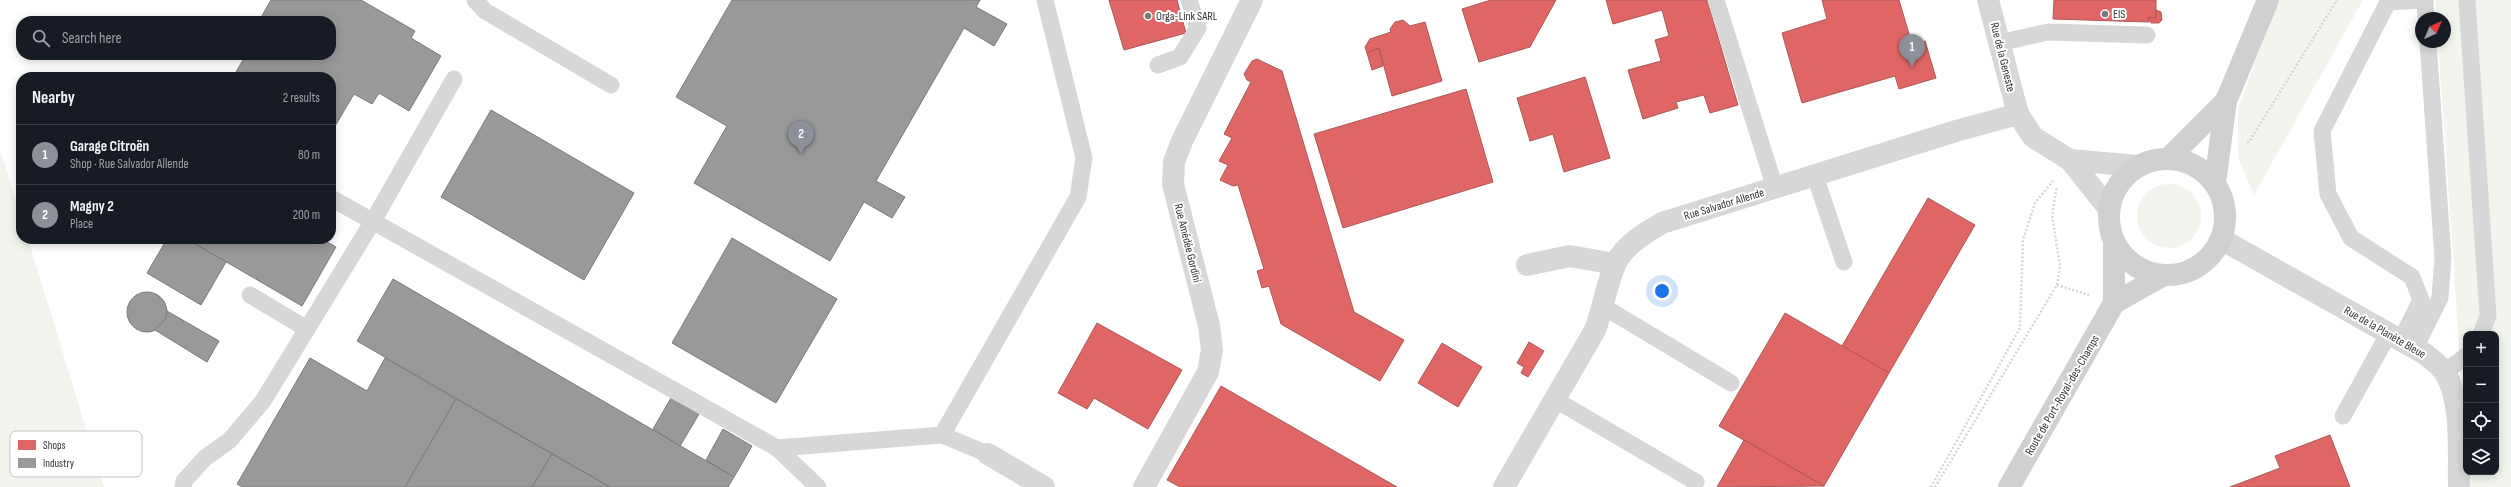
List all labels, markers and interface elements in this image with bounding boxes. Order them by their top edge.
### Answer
place label: EIS [2113,7,2126,22]
place label: Orga-Link SARL [1156,9,1218,24]
marker: EIS [2100,9,2110,19]
marker: Orga-Link SARL [1143,11,1153,21]
north arrow [2415,12,2451,48]
search box [16,16,336,60]
street label: Rue de la Geneste [1987,21,2018,94]
icon: search [30,27,52,49]
text: Search here [62,29,122,48]
pin: 1 [1899,34,1925,67]
text: Nearby [32,88,75,108]
text: 2 results [283,90,320,106]
pin: 2 [788,121,814,154]
text: Garage Citroën [70,137,149,156]
text: 1 [42,147,48,163]
text: 80 m [298,147,320,163]
text: Shop · Rue Salvador Allende [70,156,189,172]
street label: Rue Salvador Allende [1682,185,1766,224]
text: Magny 2 [70,197,114,216]
street label: Rue Amédée Gordini [1170,202,1205,284]
text: 2 [42,207,48,223]
text: 200 m [293,207,320,223]
text: Place [70,216,93,232]
your location [1652,281,1672,301]
street label: Rue de la Planète Bleue [2341,303,2429,362]
map controls [2463,331,2499,475]
button: + [2463,331,2499,367]
street label: Route de Port-Royal-des-Champs [2022,333,2103,458]
button: − [2463,367,2499,403]
button: locate [2463,403,2499,439]
legend [10,431,142,477]
text: Shops [43,439,66,452]
button: layers [2463,439,2499,475]
text: Industry [43,457,75,470]

